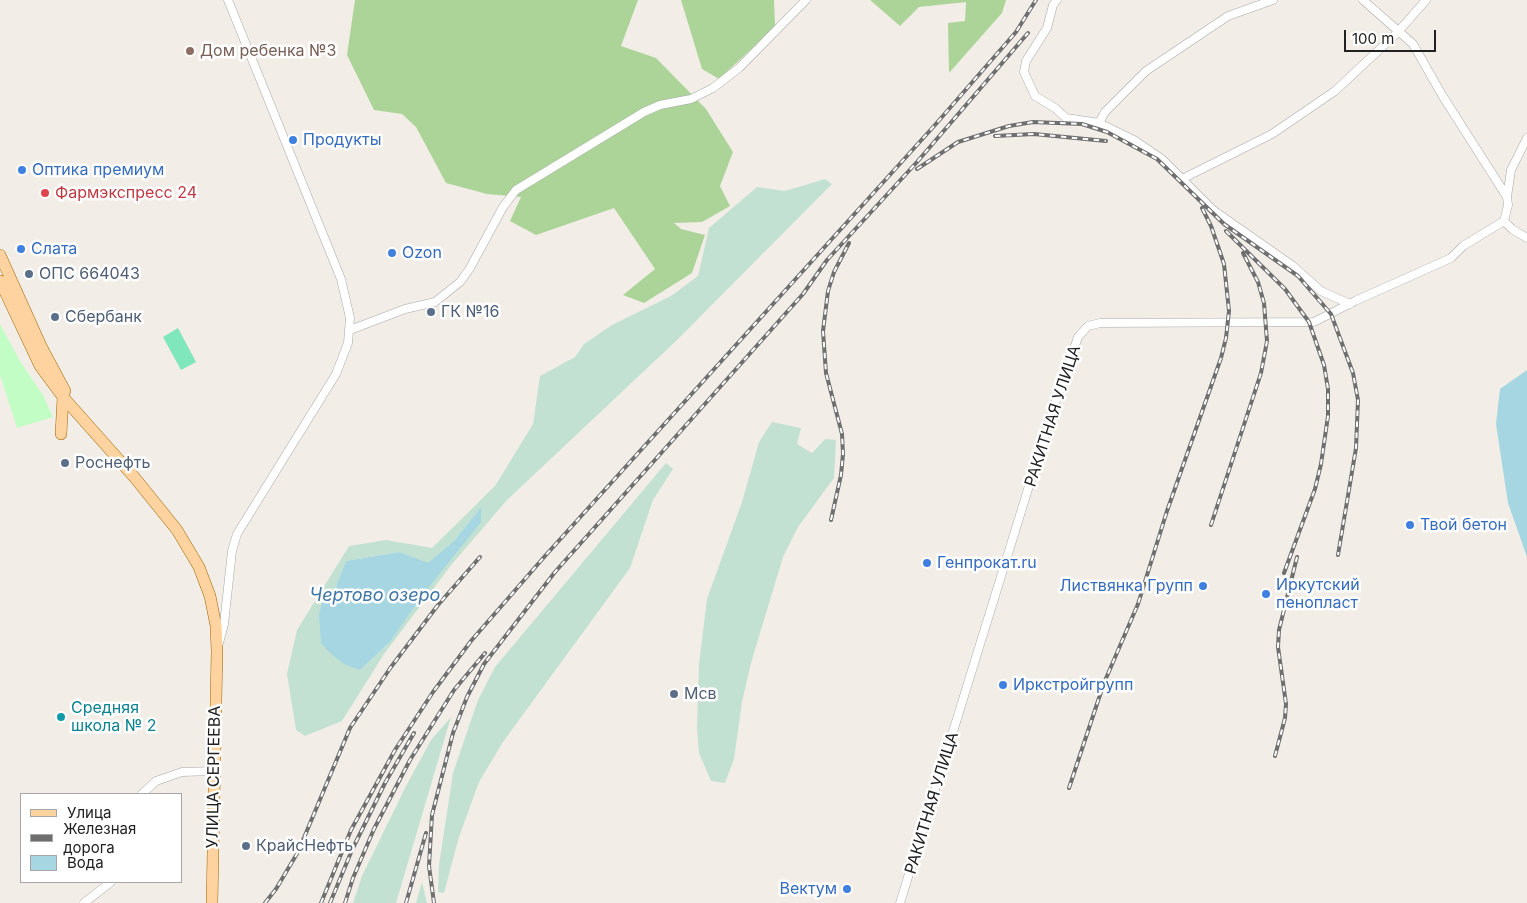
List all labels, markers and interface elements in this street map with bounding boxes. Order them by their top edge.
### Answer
scale bar [1347,20,1440,52]
text: 100 m [1352,29,1394,48]
place label: Дом ребенка №3 [200,41,336,61]
marker: Дом ребенка №3 [184,45,196,57]
place label: Продукты [303,130,381,150]
marker: Продукты [287,134,299,146]
place label: Оптика премиум [32,160,164,180]
marker: Оптика премиум [16,164,28,176]
place label: Фармэкспресс 24 [55,183,197,203]
marker: Фармэкспресс 24 [39,187,51,199]
place label: Слата [31,239,77,259]
marker: Слата [15,243,27,255]
place label: Ozon [402,243,442,263]
marker: Ozon [386,247,398,259]
place label: ОПС 664043 [39,264,140,284]
marker: ОПС 664043 [23,268,35,280]
place label: ГК №16 [441,302,499,322]
marker: ГК №16 [425,306,437,318]
place label: Сбербанк [65,307,142,327]
marker: Сбербанк [49,311,61,323]
street label: РАКИТНАЯ УЛИЦА [1021,343,1085,489]
place label: Роснефть [75,453,150,473]
marker: Роснефть [59,457,71,469]
place label: Твой бетон [1420,515,1507,535]
marker: Твой бетон [1404,519,1416,531]
place label: Генпрокат.ru [937,553,1037,573]
marker: Генпрокат.ru [921,557,933,569]
place label: Иркутский пенопласт [1276,575,1360,613]
place label: Листвянка Групп [1060,576,1193,596]
marker: Листвянка Групп [1197,580,1209,592]
water label: Чертово озеро [310,585,440,607]
marker: Иркутский пенопласт [1260,588,1272,600]
place label: Иркстройгрупп [1013,675,1133,695]
marker: Иркстройгрупп [997,679,1009,691]
place label: Мсв [684,684,717,704]
marker: Мсв [668,688,680,700]
place label: Средняя школа № 2 [71,698,156,736]
street label: УЛИЦА СЕРГЕЕВА [203,706,225,848]
marker: Средняя школа № 2 [55,711,67,723]
street label: РАКИТНАЯ УЛИЦА [901,730,963,876]
legend [20,793,182,883]
text: Улица [67,803,111,822]
text: Железная дорога [63,819,136,857]
place label: КрайсНефть [256,836,353,856]
marker: КрайсНефть [240,840,252,852]
text: Вода [67,853,104,872]
place label: Вектум [780,879,837,899]
marker: Вектум [841,883,853,895]

